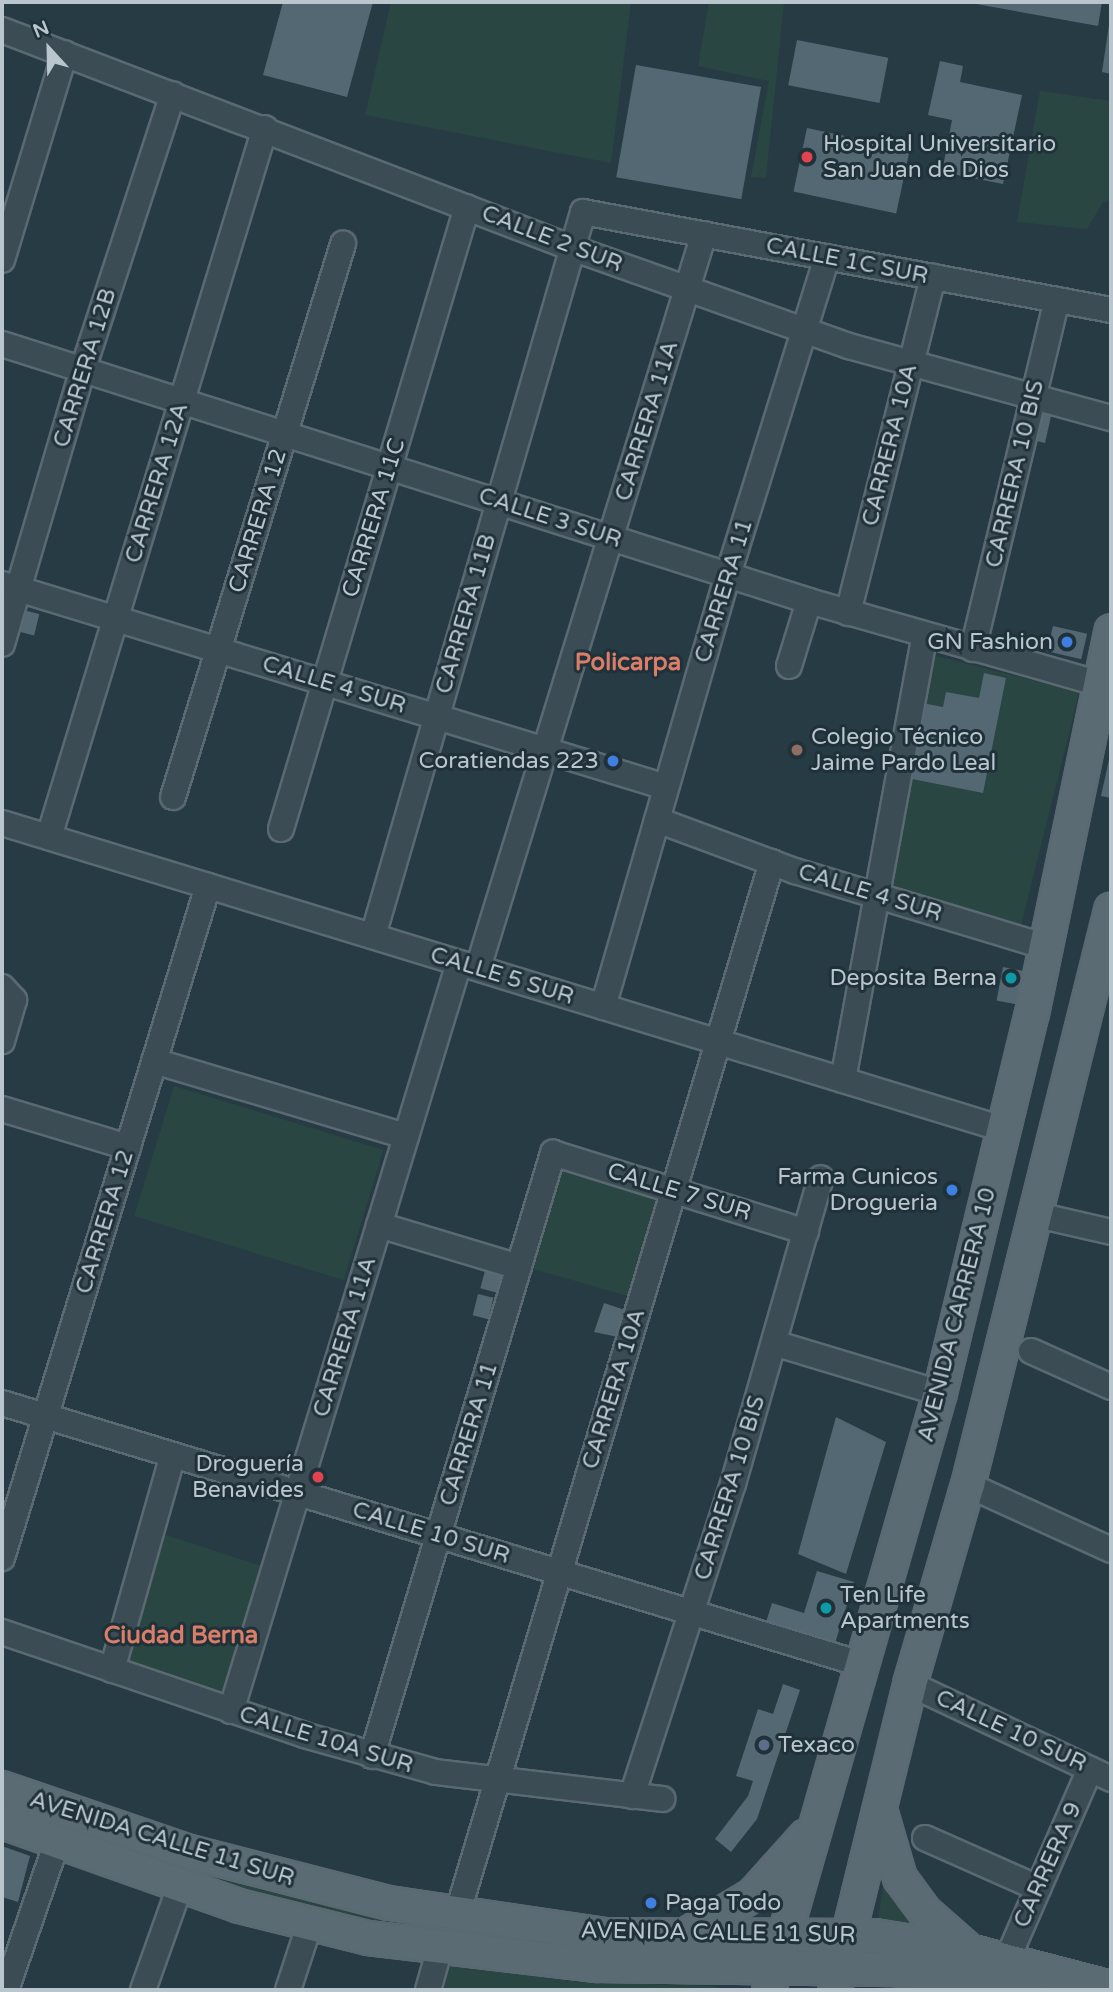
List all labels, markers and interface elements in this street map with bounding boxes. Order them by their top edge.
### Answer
north arrow [14,14,84,84]
text: N [30,16,52,43]
place label: Hospital Universitario San Juan de Dios [823,130,1056,184]
marker: Hospital Universitario San Juan de Dios [797,147,817,167]
street label: CALLE 2 SUR [478,199,626,279]
street label: CALLE 1C SUR [764,232,930,290]
street label: CARRERA 12B [48,285,122,451]
street label: CARRERA 11A [610,338,684,504]
street label: CARRERA 10A [857,361,923,529]
street label: CARRERA 10 BIS [980,378,1050,570]
street label: CARRERA 12A [120,400,194,566]
street label: CARRERA 11C [337,435,411,601]
street label: CARRERA 12 [223,446,293,596]
street label: CALLE 3 SUR [475,482,625,554]
street label: CARRERA 11 [689,516,759,666]
street label: CARRERA 11B [430,531,502,697]
place label: GN Fashion [927,628,1053,656]
marker: GN Fashion [1059,634,1075,650]
district label: Policarpa [575,649,681,677]
street label: CALLE 4 SUR [259,650,409,720]
place label: Colegio Técnico Jaime Pardo Leal [811,723,996,777]
marker: Colegio Técnico Jaime Pardo Leal [789,742,805,758]
place label: Coratiendas 223 [419,747,599,775]
marker: Coratiendas 223 [605,753,621,769]
street label: CALLE 4 SUR [795,858,945,928]
street label: CALLE 5 SUR [427,941,577,1011]
place label: Deposita Berna [830,964,997,992]
marker: Deposita Berna [1003,970,1019,986]
street label: CARRERA 12 [70,1147,140,1297]
street label: CALLE 7 SUR [604,1157,754,1227]
place label: Farma Cunicos Drogueria [777,1163,938,1217]
marker: Farma Cunicos Drogueria [944,1182,960,1198]
street label: AVENIDA CARRERA 10 [912,1185,1002,1445]
street label: CARRERA 11A [308,1254,382,1420]
street label: CARRERA 10A [577,1306,651,1472]
street label: CARRERA 11 [434,1359,504,1509]
street label: CARRERA 10 BIS [689,1392,771,1584]
place label: Droguería Benavides [192,1450,304,1504]
marker: Droguería Benavides [310,1469,326,1485]
street label: CALLE 10 SUR [349,1496,513,1570]
place label: Ten Life Apartments [840,1581,970,1635]
marker: Ten Life Apartments [818,1600,834,1616]
district label: Ciudad Berna [104,1622,258,1650]
street label: CALLE 10 SUR [931,1684,1091,1778]
street label: CALLE 10A SUR [236,1700,416,1780]
place label: Texaco [778,1731,855,1759]
marker: Texaco [756,1737,772,1753]
street label: AVENIDA CALLE 11 SUR [26,1786,298,1892]
street label: CARRERA 9 [1008,1798,1088,1932]
place label: Paga Todo [665,1889,781,1917]
marker: Paga Todo [643,1895,659,1911]
street label: AVENIDA CALLE 11 SUR [580,1917,856,1949]

